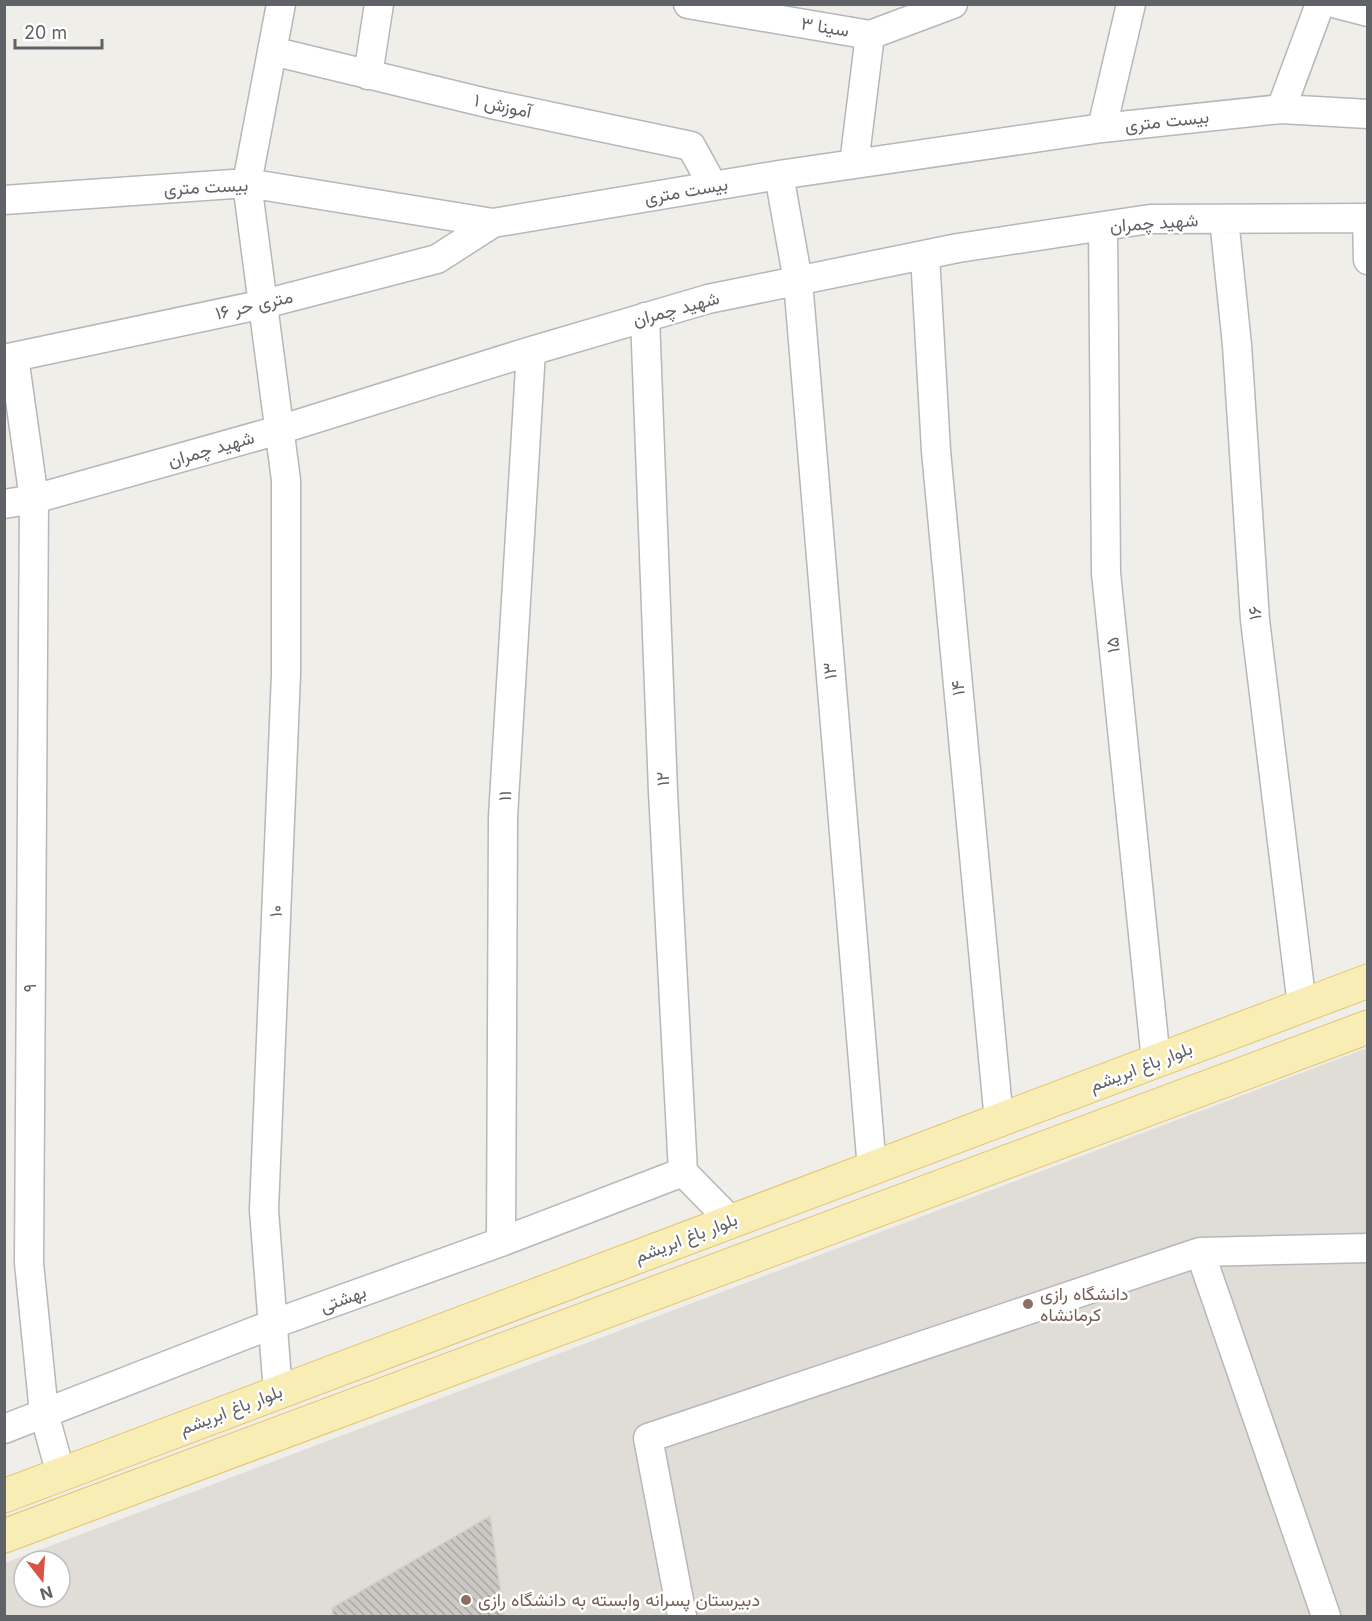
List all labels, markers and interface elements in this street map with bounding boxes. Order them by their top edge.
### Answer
scale bar [15,12,102,50]
street label: سینا ۳ [800,12,851,41]
text: 20 m [24,22,67,43]
street label: آموزش ۱ [472,89,535,123]
street label: بیست متری [1124,106,1210,136]
street label: بیست متری [642,173,730,209]
street label: بیست متری [163,174,249,200]
street label: شهید چمران [1109,209,1199,238]
street label: ۱۶ متری حر [213,285,295,325]
street label: شهید چمران [630,287,722,332]
street label: شهید چمران [165,426,257,473]
street label: ۱۶ [1243,605,1266,621]
street label: ۱۵ [1101,636,1124,654]
street label: ۱۳ [818,662,841,680]
street label: ۱۴ [946,679,969,697]
street label: ۱۲ [652,771,673,787]
street label: ۱۱ [494,790,515,802]
street label: ۱۰ [265,904,286,918]
street label: ۹ [19,984,40,992]
street label: بلوار باغ ابریشم [1086,1037,1196,1098]
street label: بلوار باغ ابریشم [631,1208,741,1269]
street label: بهشتی [317,1281,369,1317]
place label: دانشگاه رازی کرمانشاه [1040,1283,1128,1326]
marker: دانشگاه رازی کرمانشاه [1021,1297,1035,1311]
street label: بلوار باغ ابریشم [176,1380,286,1441]
north arrow [12,1549,72,1609]
text: N [38,1582,55,1605]
place label: دبیرستان پسرانه وابسته به دانشگاه رازی [478,1589,760,1612]
marker: دبیرستان پسرانه وابسته به دانشگاه رازی [459,1593,473,1607]

